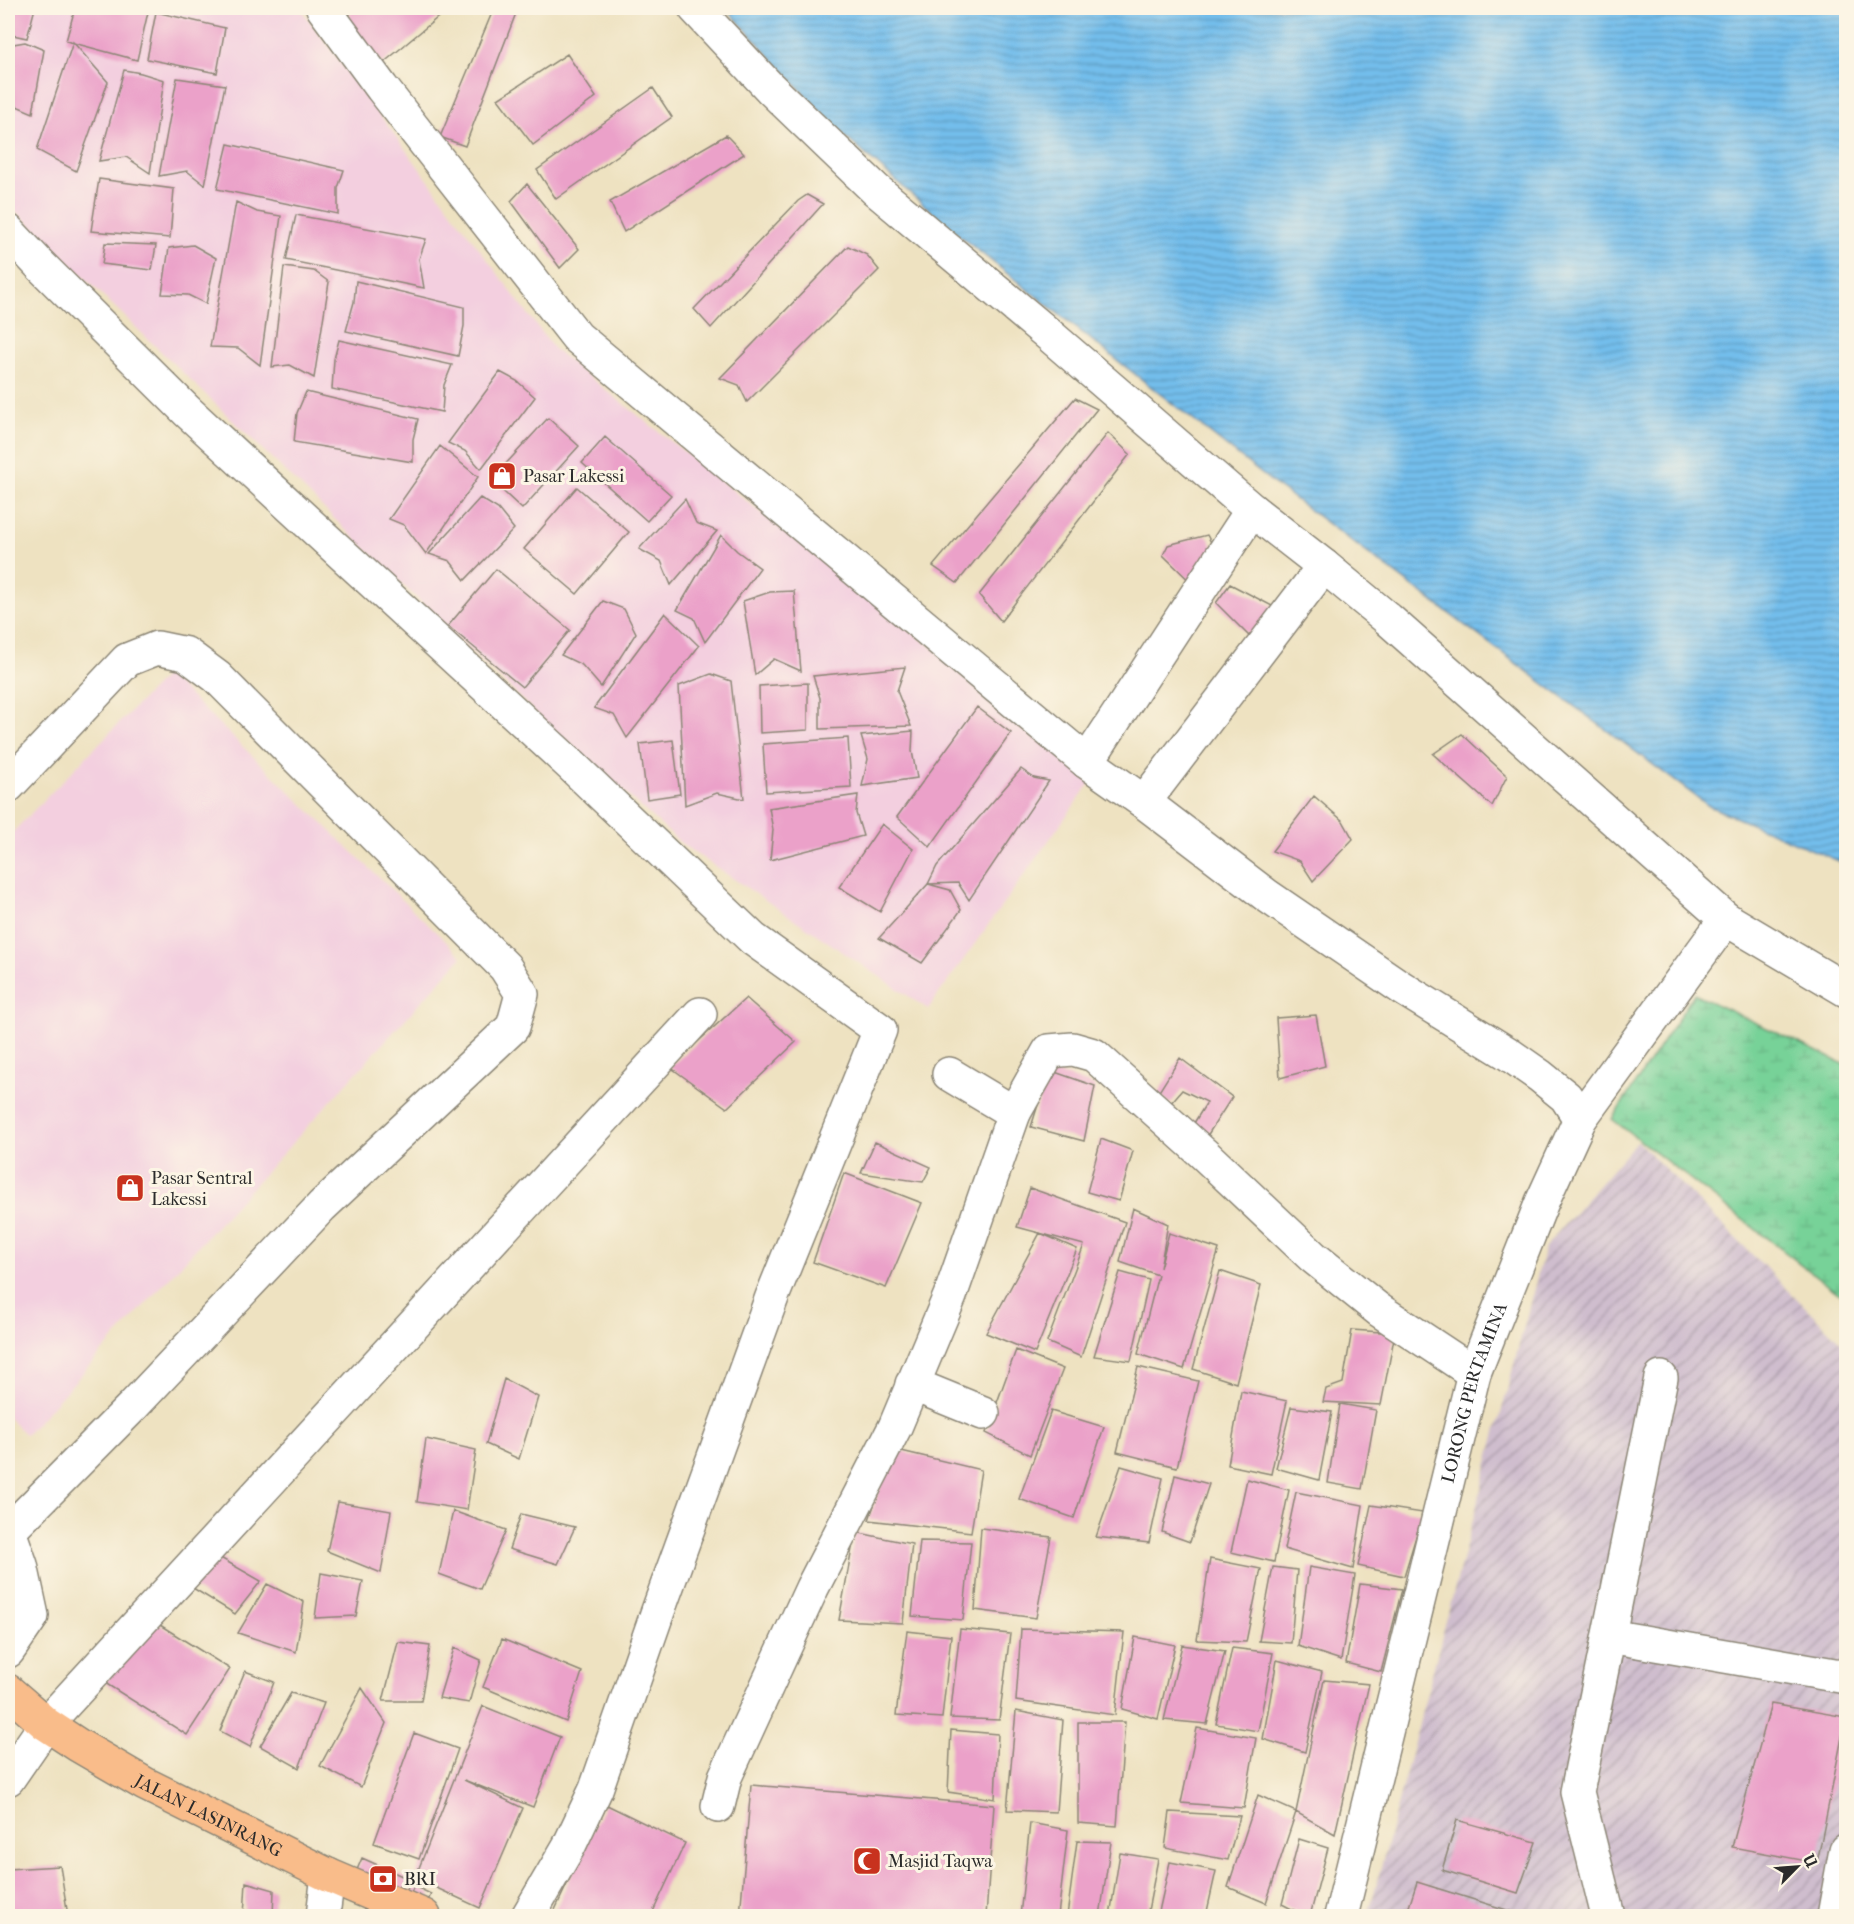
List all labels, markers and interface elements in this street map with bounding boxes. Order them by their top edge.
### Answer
shop icon: Pasar Lakessi [486,460,518,492]
place label: Pasar Lakessi [523,466,625,487]
place label: Pasar Sentral Lakessi [151,1168,252,1210]
shop icon: Pasar Sentral Lakessi [114,1172,146,1204]
street label: LORONG PERTAMINA [1437,1300,1512,1485]
street label: JALAN LASINRANG [129,1769,286,1862]
north arrow [1767,1837,1827,1897]
mosque icon: Masjid Taqwa [851,1845,883,1877]
text: U [1798,1850,1822,1871]
place label: Masjid Taqwa [888,1851,993,1872]
bank icon: BRI [367,1863,399,1895]
place label: BRI [404,1869,436,1890]

